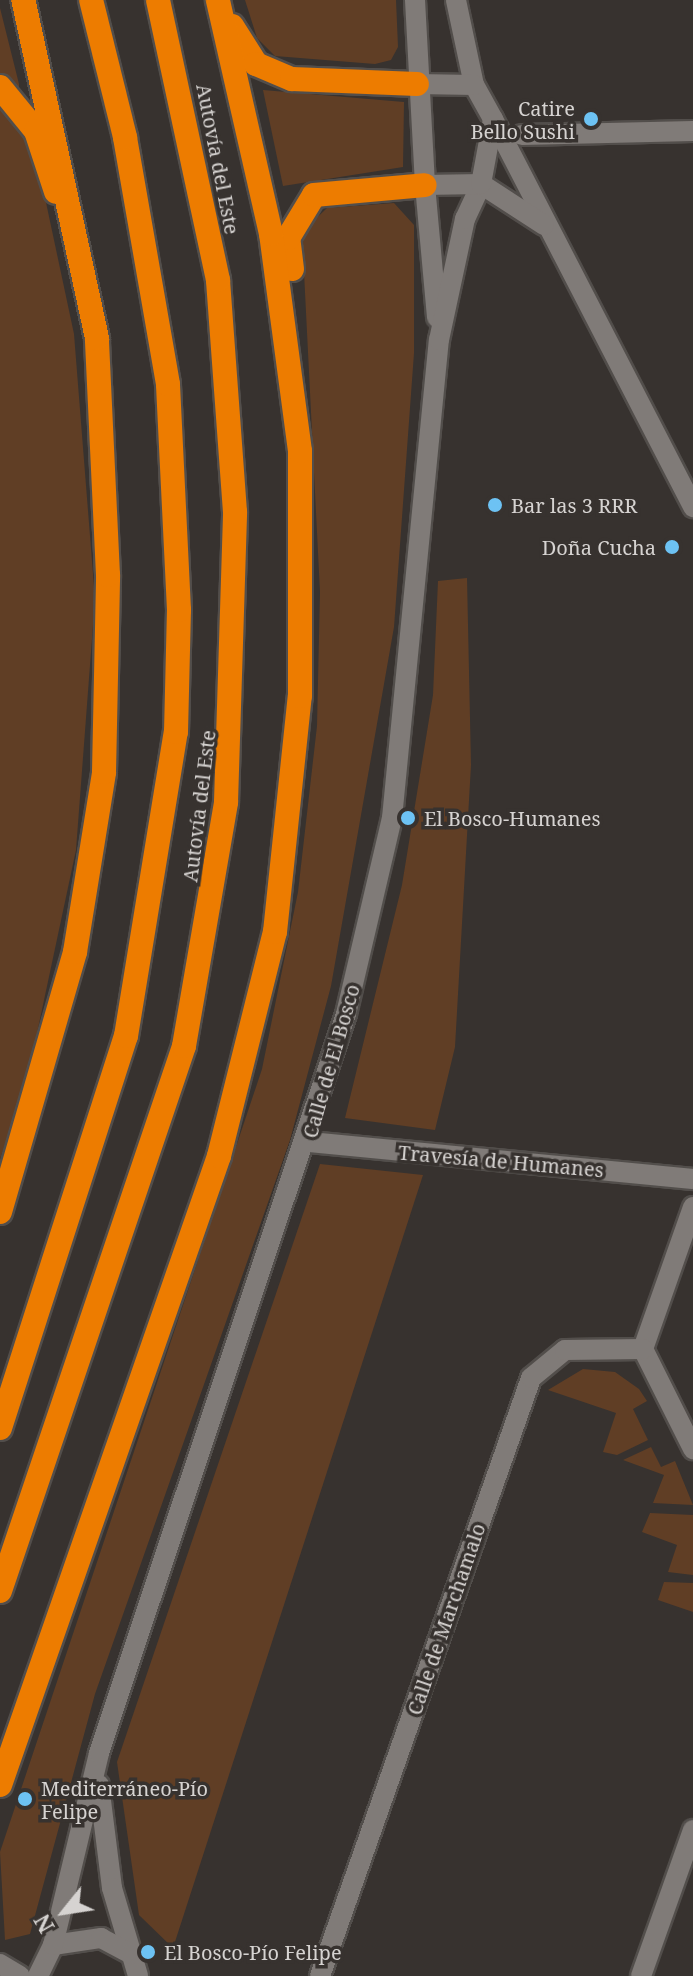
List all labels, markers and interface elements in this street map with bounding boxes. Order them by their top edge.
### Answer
street label: Autovía del Este [192,82,244,236]
place label: Catire Bello Sushi [470,96,575,143]
marker: Catire Bello Sushi [582,110,600,128]
place label: Bar las 3 RRR [511,493,637,517]
marker: Bar las 3 RRR [486,496,504,514]
place label: Doña Cucha [542,535,656,559]
marker: Doña Cucha [663,538,681,556]
street label: Autovía del Este [178,729,220,883]
place label: El Bosco-Humanes [424,806,600,830]
marker: El Bosco-Humanes [399,809,417,827]
street label: Calle de El Bosco [298,981,364,1141]
street label: Travesía de Humanes [397,1140,605,1182]
street label: Calle de Marchamalo [402,1520,490,1718]
place label: Mediterráneo-Pío Felipe [41,1776,208,1823]
marker: Mediterráneo-Pío Felipe [16,1790,34,1808]
north arrow [24,1872,104,1952]
text: N [26,1909,61,1939]
place label: El Bosco-Pío Felipe [164,1940,342,1964]
marker: El Bosco-Pío Felipe [139,1943,157,1961]

